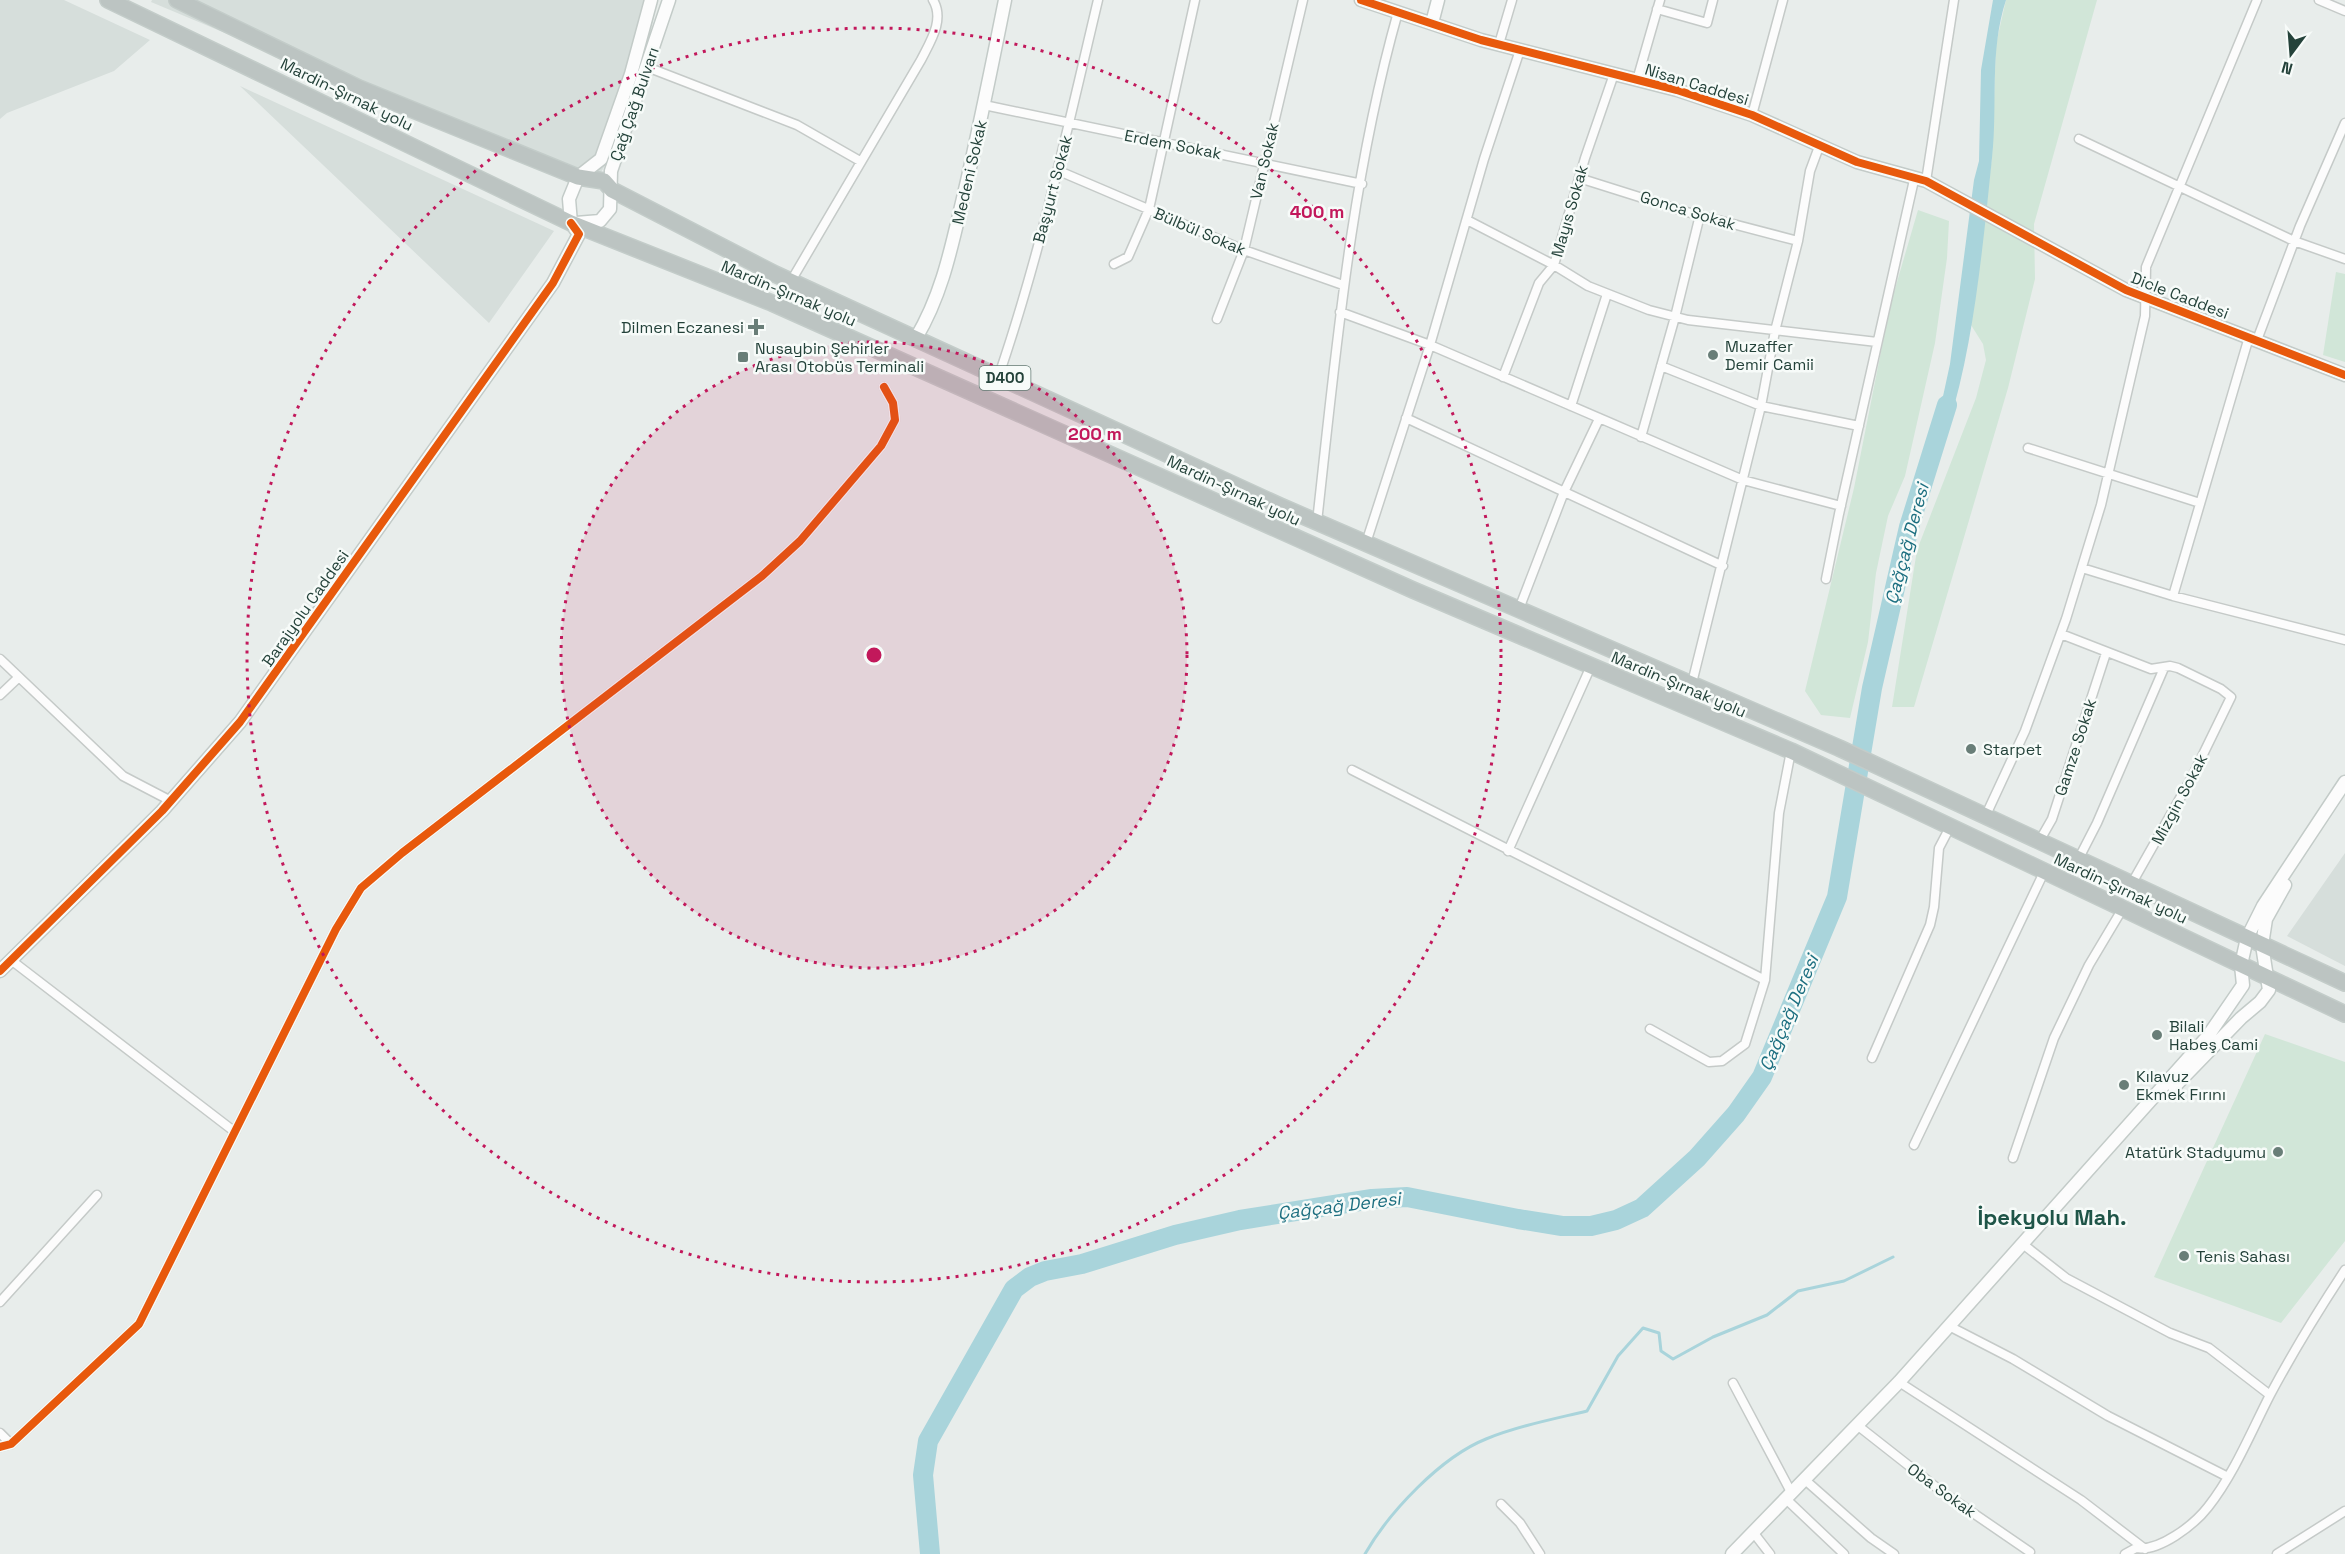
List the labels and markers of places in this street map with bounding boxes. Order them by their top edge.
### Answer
place label: Dilmen Eczanesi [621,317,744,338]
marker: Dilmen Eczanesi [749,320,763,334]
place label: Muzaffer Demir Camii [1725,336,1814,375]
place label: Nusaybin Şehirler Arası Otobüs Terminali [755,338,924,377]
marker: Muzaffer Demir Camii [1706,348,1720,362]
marker: Nusaybin Şehirler Arası Otobüs Terminali [736,350,750,364]
centre of rings [864,645,884,665]
place label: Starpet [1983,739,2042,760]
marker: Starpet [1964,742,1978,756]
place label: Bilali Habeş Cami [2169,1016,2258,1055]
marker: Bilali Habeş Cami [2150,1028,2164,1042]
place label: Kılavuz Ekmek Fırını [2136,1066,2226,1105]
marker: Kılavuz Ekmek Fırını [2117,1078,2131,1092]
place label: Atatürk Stadyumu [2125,1142,2266,1163]
marker: Atatürk Stadyumu [2271,1145,2285,1159]
place label: Tenis Sahası [2196,1246,2290,1267]
marker: Tenis Sahası [2177,1249,2191,1263]

